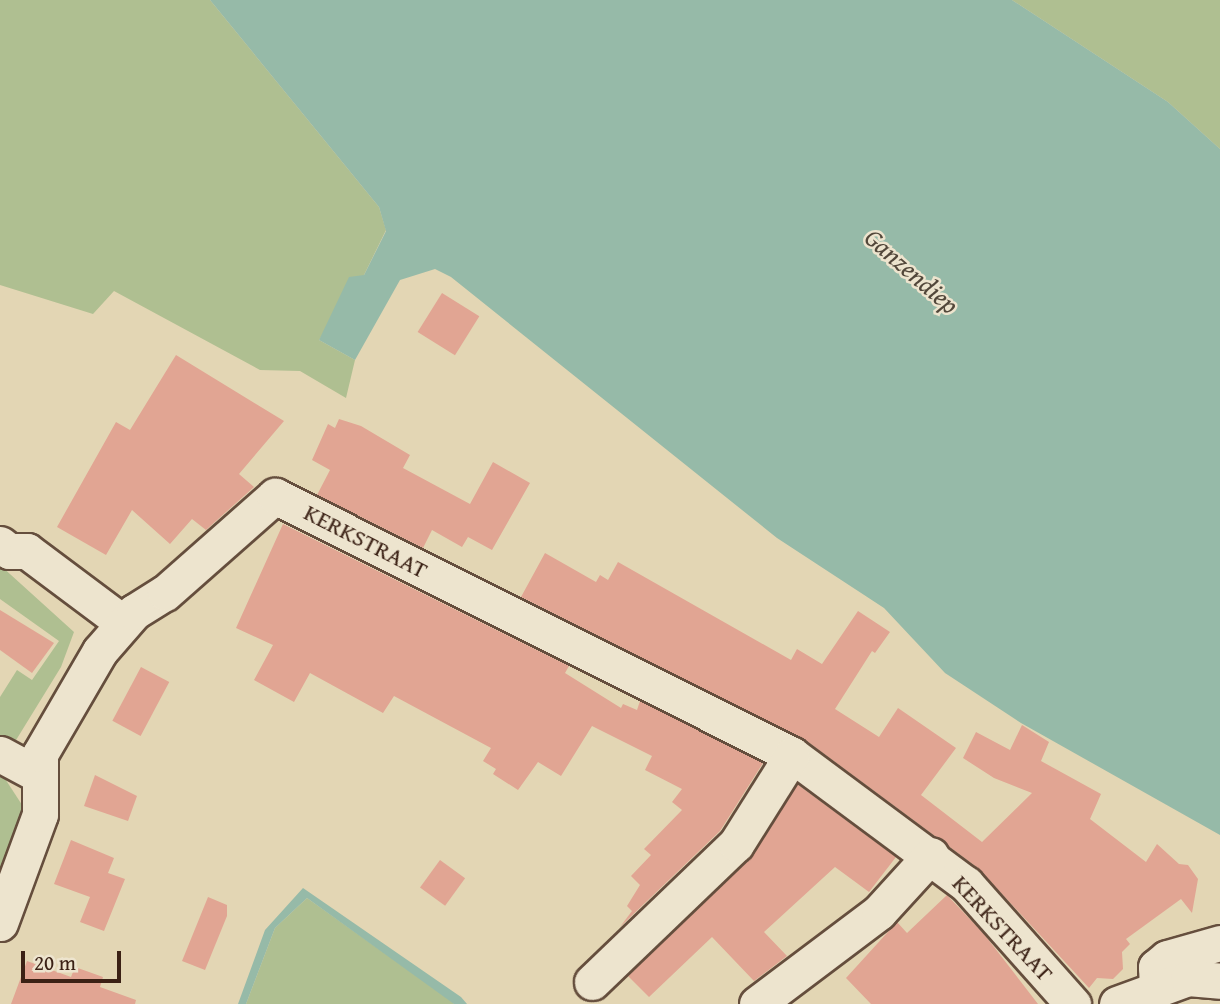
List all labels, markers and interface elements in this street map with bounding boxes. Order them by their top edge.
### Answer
water label: Ganzendiep [859,222,965,320]
street label: KERKSTRAAT [299,498,433,584]
street label: KERKSTRAAT [947,869,1059,987]
scale bar [24,937,124,981]
text: 20 m [34,947,76,978]

